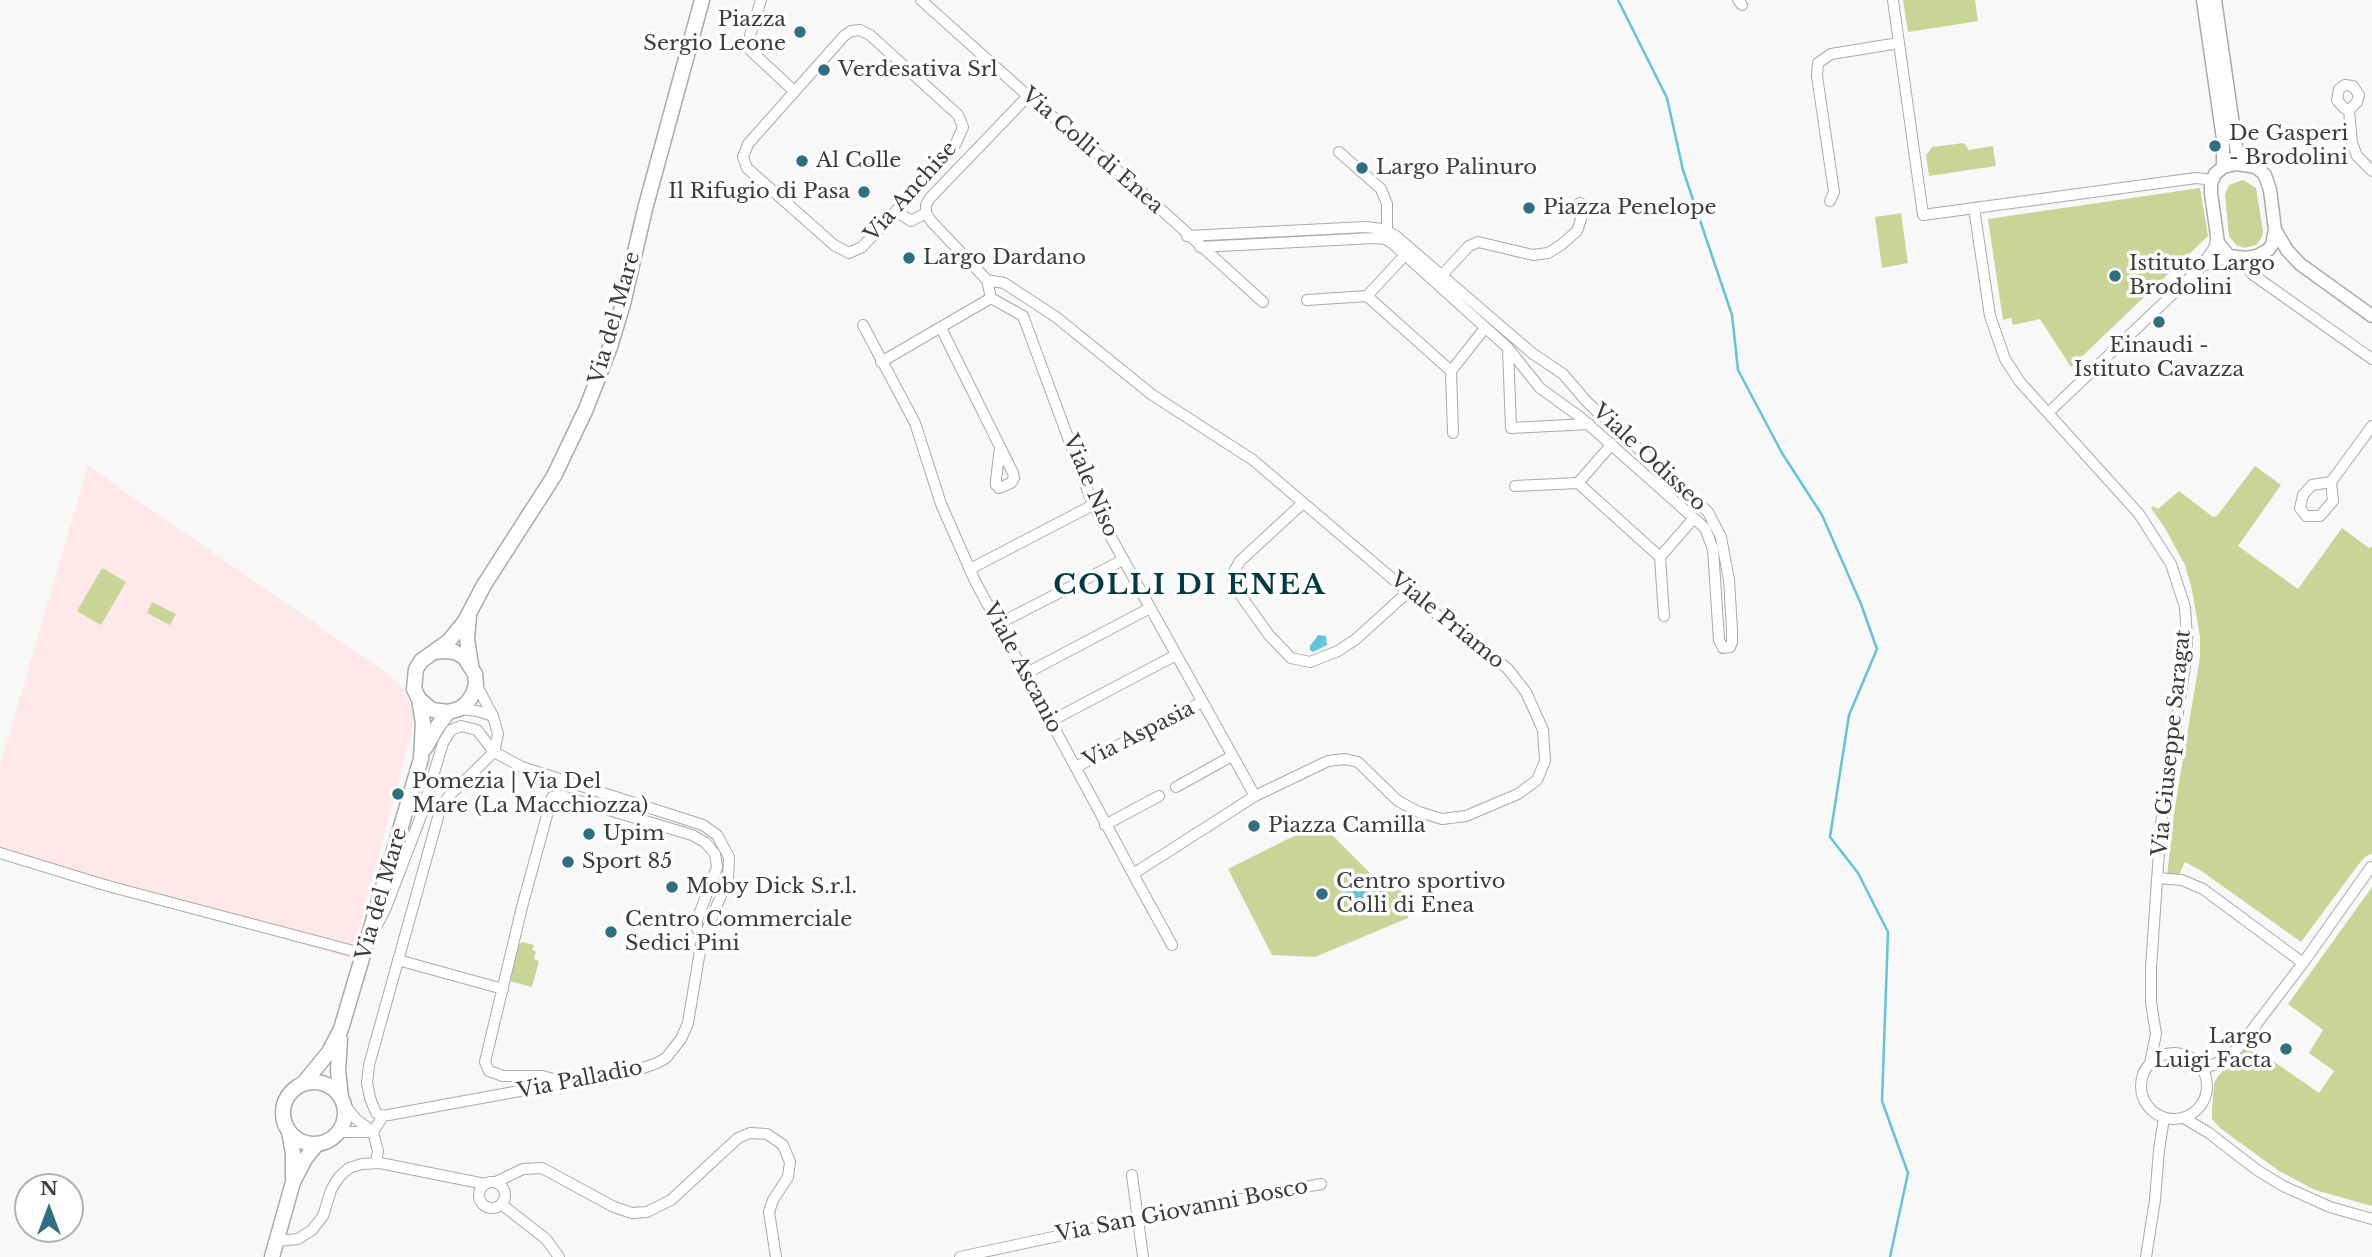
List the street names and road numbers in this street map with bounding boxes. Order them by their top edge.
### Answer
street label: Via Colli di Enea [1016,83,1168,219]
street label: Via Anchise [859,137,963,247]
street label: Via del Mare [584,249,646,387]
street label: Viale Odisseo [1587,399,1711,517]
street label: Viale Niso [1057,431,1123,541]
street label: Viale Priamo [1385,567,1509,675]
street label: Viale Ascanio [977,599,1067,737]
street label: Via Giuseppe Saragat [2148,628,2196,858]
street label: Via Aspasia [1079,696,1199,774]
street label: Via del Mare [351,825,413,963]
street label: Via Palladio [515,1055,645,1105]
street label: Via San Giovanni Bosco [1054,1174,1310,1248]

